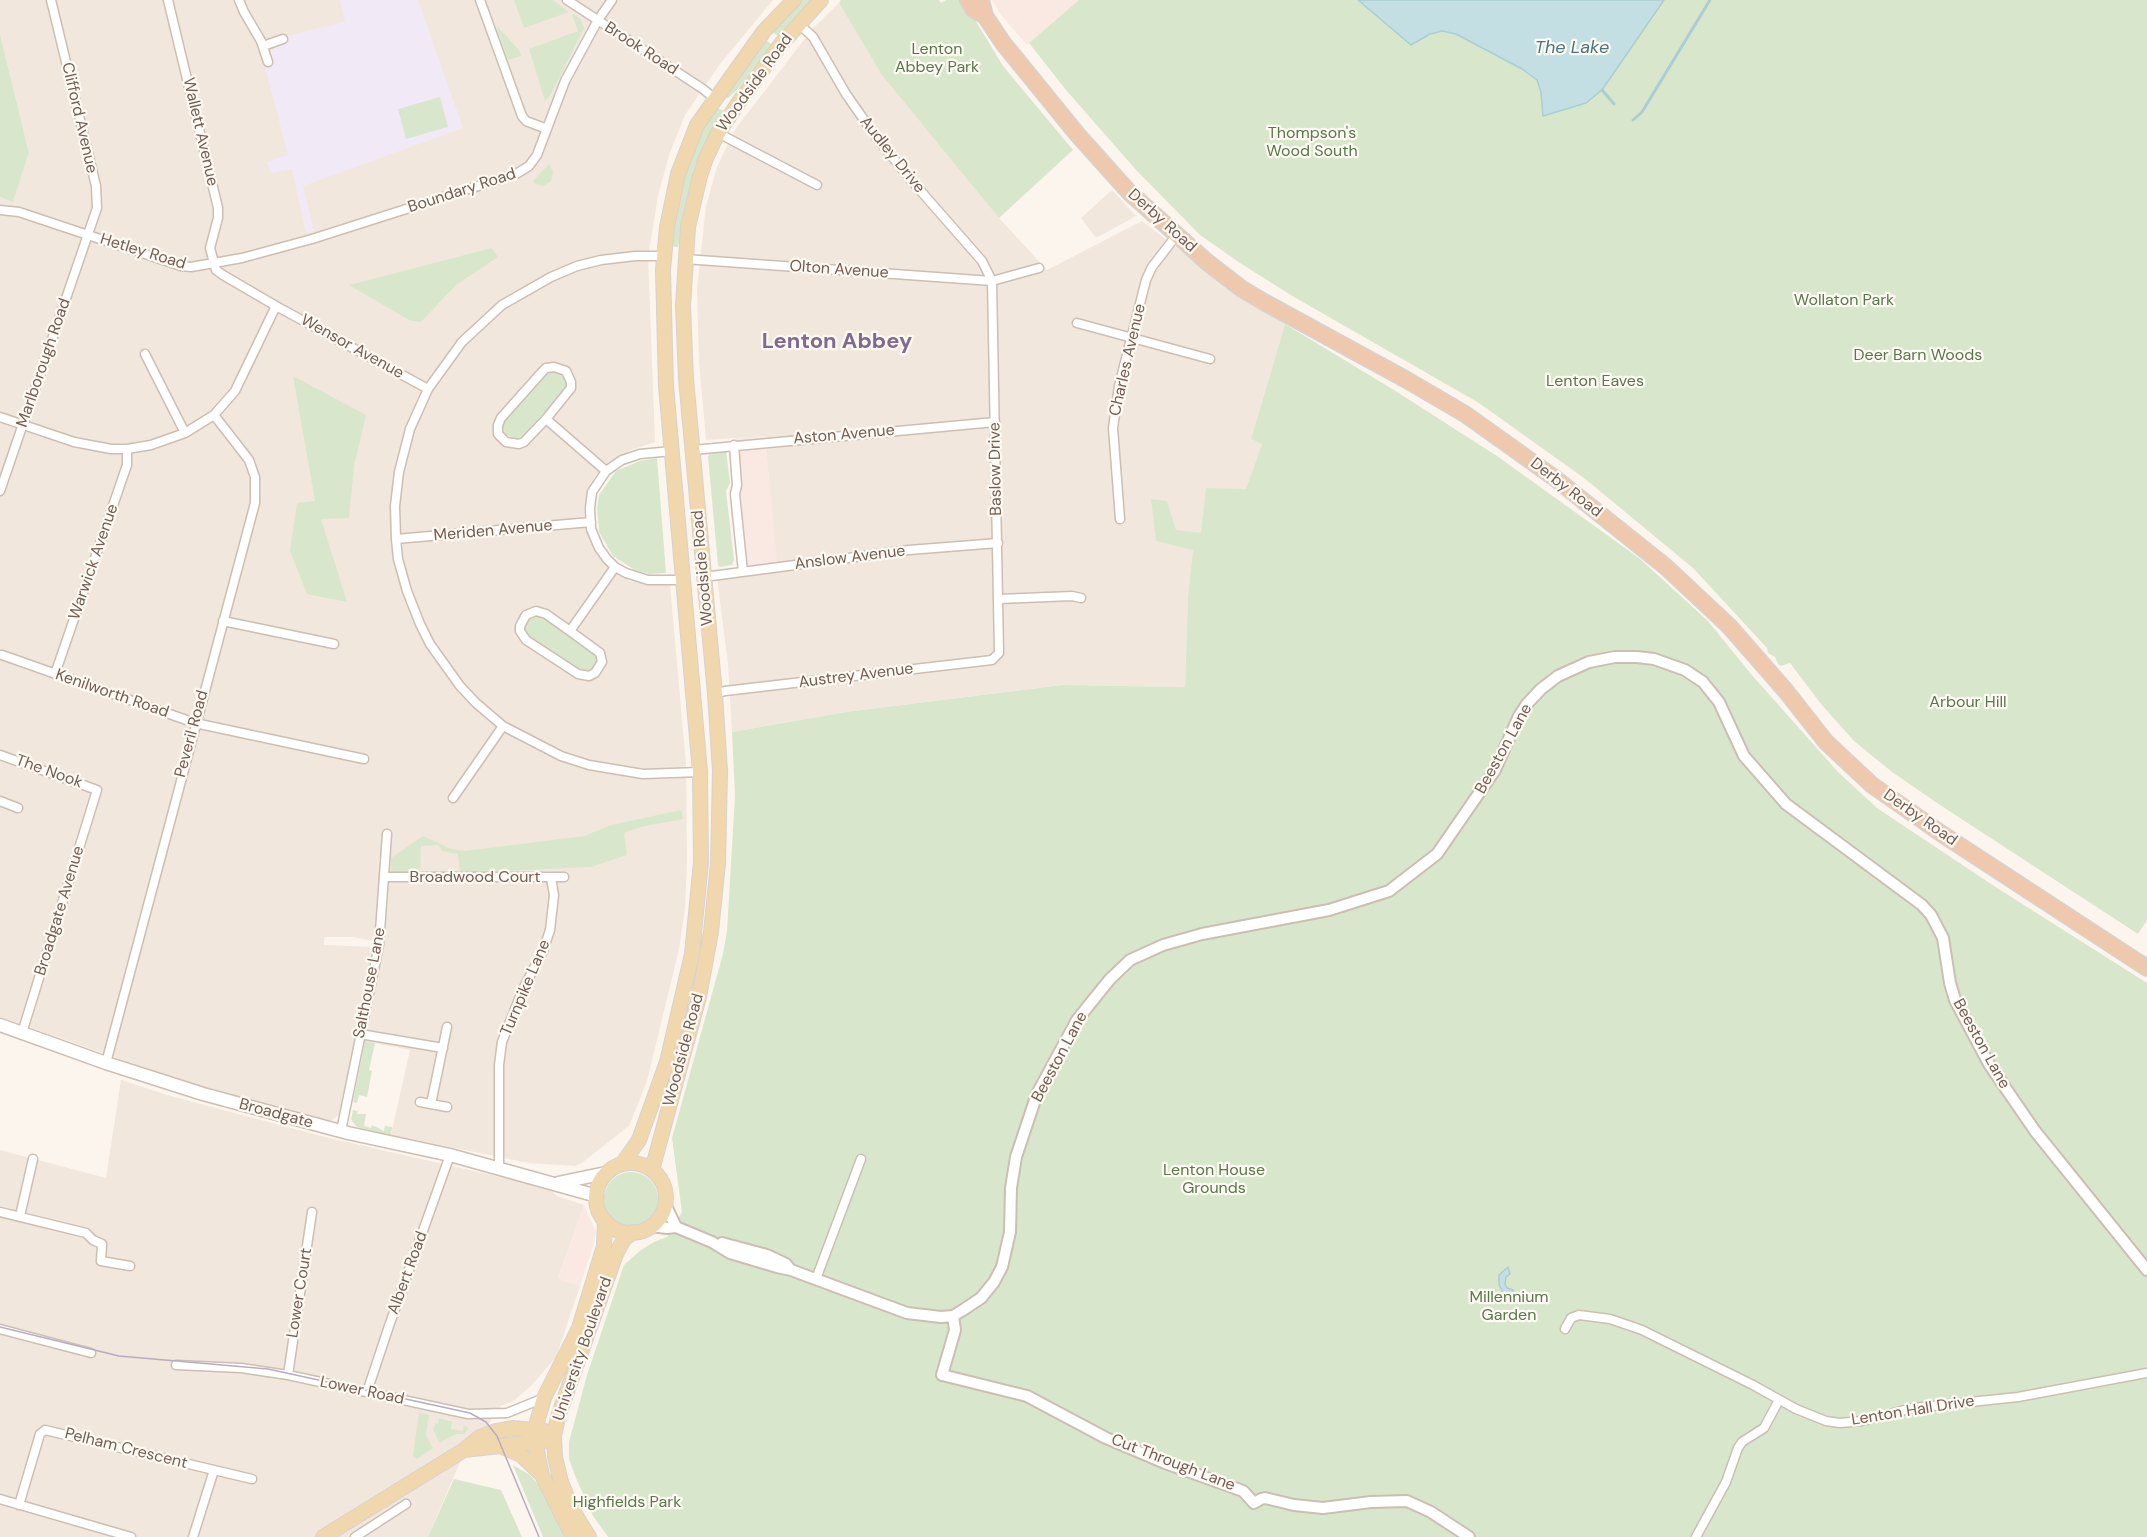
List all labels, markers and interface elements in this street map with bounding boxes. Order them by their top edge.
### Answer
street label: Brook Road [601,18,681,80]
street label: Woodside Road [713,30,797,136]
water label: The Lake [1535,37,1609,59]
park label: Lenton Abbey Park [895,40,979,78]
street label: Clifford Avenue [57,61,101,175]
street label: Wallett Avenue [178,76,222,188]
street label: Audley Drive [855,113,929,197]
park label: Thompson's Wood South [1266,124,1358,162]
street label: Boundary Road [406,164,518,218]
street label: Derby Road [1124,185,1200,257]
street label: Hetley Road [98,230,188,274]
street label: Olton Avenue [789,257,889,283]
park label: Wollaton Park [1794,291,1894,311]
street label: Marlborough Road [13,296,75,430]
street label: Charles Avenue [1106,302,1150,418]
street label: Wensor Avenue [297,311,407,383]
district label: Lenton Abbey [762,329,912,355]
park label: Deer Barn Woods [1854,346,1982,366]
park label: Lenton Eaves [1546,372,1644,392]
street label: Aston Avenue [793,421,895,449]
street label: Baslow Drive [986,422,1006,516]
street label: Derby Road [1526,454,1606,522]
street label: Warwick Avenue [65,502,123,622]
street label: Woodside Road [688,509,718,627]
street label: Meriden Avenue [433,516,553,546]
street label: Anslow Avenue [794,542,906,574]
street label: Austrey Avenue [798,659,914,693]
street label: Kenilworth Road [53,666,171,722]
street label: Peveril Road [171,688,213,780]
park label: Arbour Hill [1929,693,2007,713]
street label: Beeston Lane [1471,701,1537,797]
street label: The Nook [13,751,85,793]
street label: Derby Road [1879,786,1961,850]
street label: Broadgate Avenue [31,844,89,978]
street label: Broadwood Court [410,868,540,888]
street label: Salthouse Lane [350,926,390,1040]
street label: Turnpike Lane [497,937,555,1039]
street label: Woodside Road [660,991,708,1109]
street label: Beeston Lane [1948,996,2014,1092]
street label: Beeston Lane [1028,1008,1092,1106]
street label: Broadgate [237,1095,315,1133]
park label: Lenton House Grounds [1163,1161,1265,1199]
street label: Albert Road [384,1229,432,1317]
street label: Lower Court [283,1247,317,1339]
street label: University Boulevard [549,1275,617,1423]
park label: Millennium Garden [1469,1288,1549,1326]
street label: Lower Road [318,1373,406,1409]
street label: Lenton Hall Drive [1850,1392,1976,1430]
street label: Pelham Crescent [63,1424,189,1474]
street label: Cut Through Lane [1108,1430,1238,1496]
park label: Highfields Park [573,1493,681,1513]

